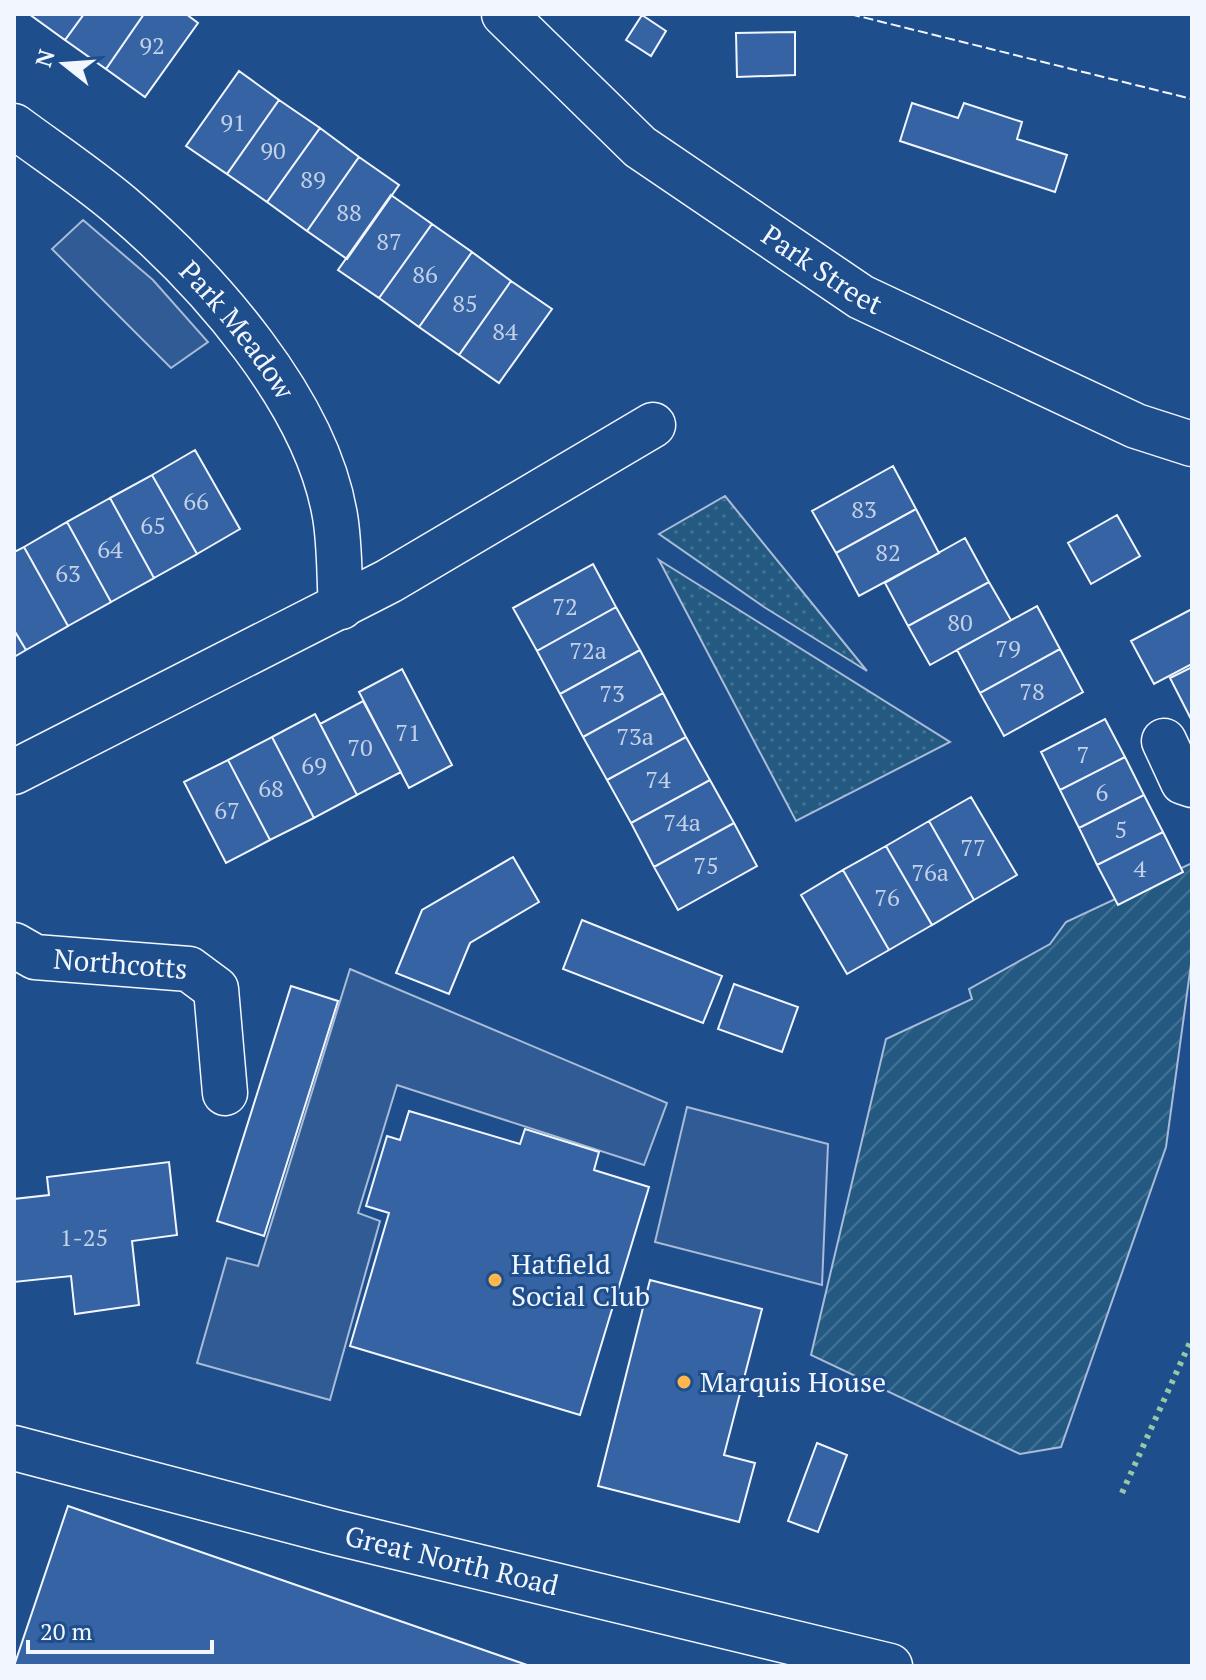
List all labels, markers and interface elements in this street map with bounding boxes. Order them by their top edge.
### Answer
north arrow [24,24,104,104]
house number: 92 [139,29,165,61]
text: N [28,45,61,70]
house number: 91 [220,106,246,138]
house number: 90 [260,134,286,166]
house number: 89 [300,163,326,195]
house number: 88 [336,196,362,228]
street label: Park Street [755,216,889,323]
house number: 87 [376,225,402,257]
street label: Park Meadow [172,252,304,406]
house number: 86 [412,258,438,290]
house number: 85 [452,287,478,319]
house number: 84 [492,315,518,347]
house number: 66 [183,485,209,517]
house number: 83 [851,493,877,525]
house number: 65 [140,509,166,541]
house number: 64 [97,533,123,565]
house number: 82 [875,536,901,568]
house number: 63 [55,557,81,589]
house number: 72 [552,590,578,622]
house number: 80 [947,606,973,638]
house number: 79 [995,632,1021,664]
house number: 72a [569,634,607,666]
house number: 78 [1019,675,1045,707]
house number: 73 [599,677,625,709]
house number: 71 [395,716,421,748]
house number: 73a [616,720,654,752]
house number: 70 [347,731,373,763]
house number: 7 [1077,738,1089,770]
house number: 69 [301,749,327,781]
house number: 74 [645,763,671,795]
house number: 68 [258,772,284,804]
house number: 6 [1096,776,1109,808]
house number: 67 [214,794,240,826]
house number: 74a [663,806,701,838]
house number: 5 [1115,813,1127,845]
house number: 77 [960,831,986,863]
house number: 75 [693,849,719,881]
house number: 4 [1134,852,1147,884]
house number: 76a [911,856,949,888]
house number: 76 [874,881,900,913]
street label: Northcotts [52,940,189,987]
house number: 1-25 [60,1221,108,1253]
place label: Hatfield Social Club [511,1245,650,1314]
marker: Hatfield Social Club [486,1271,504,1289]
place label: Marquis House [700,1363,886,1400]
marker: Marquis House [675,1373,693,1391]
street label: Great North Road [341,1516,562,1603]
scale bar [28,1604,212,1654]
text: 20 m [40,1615,92,1647]

